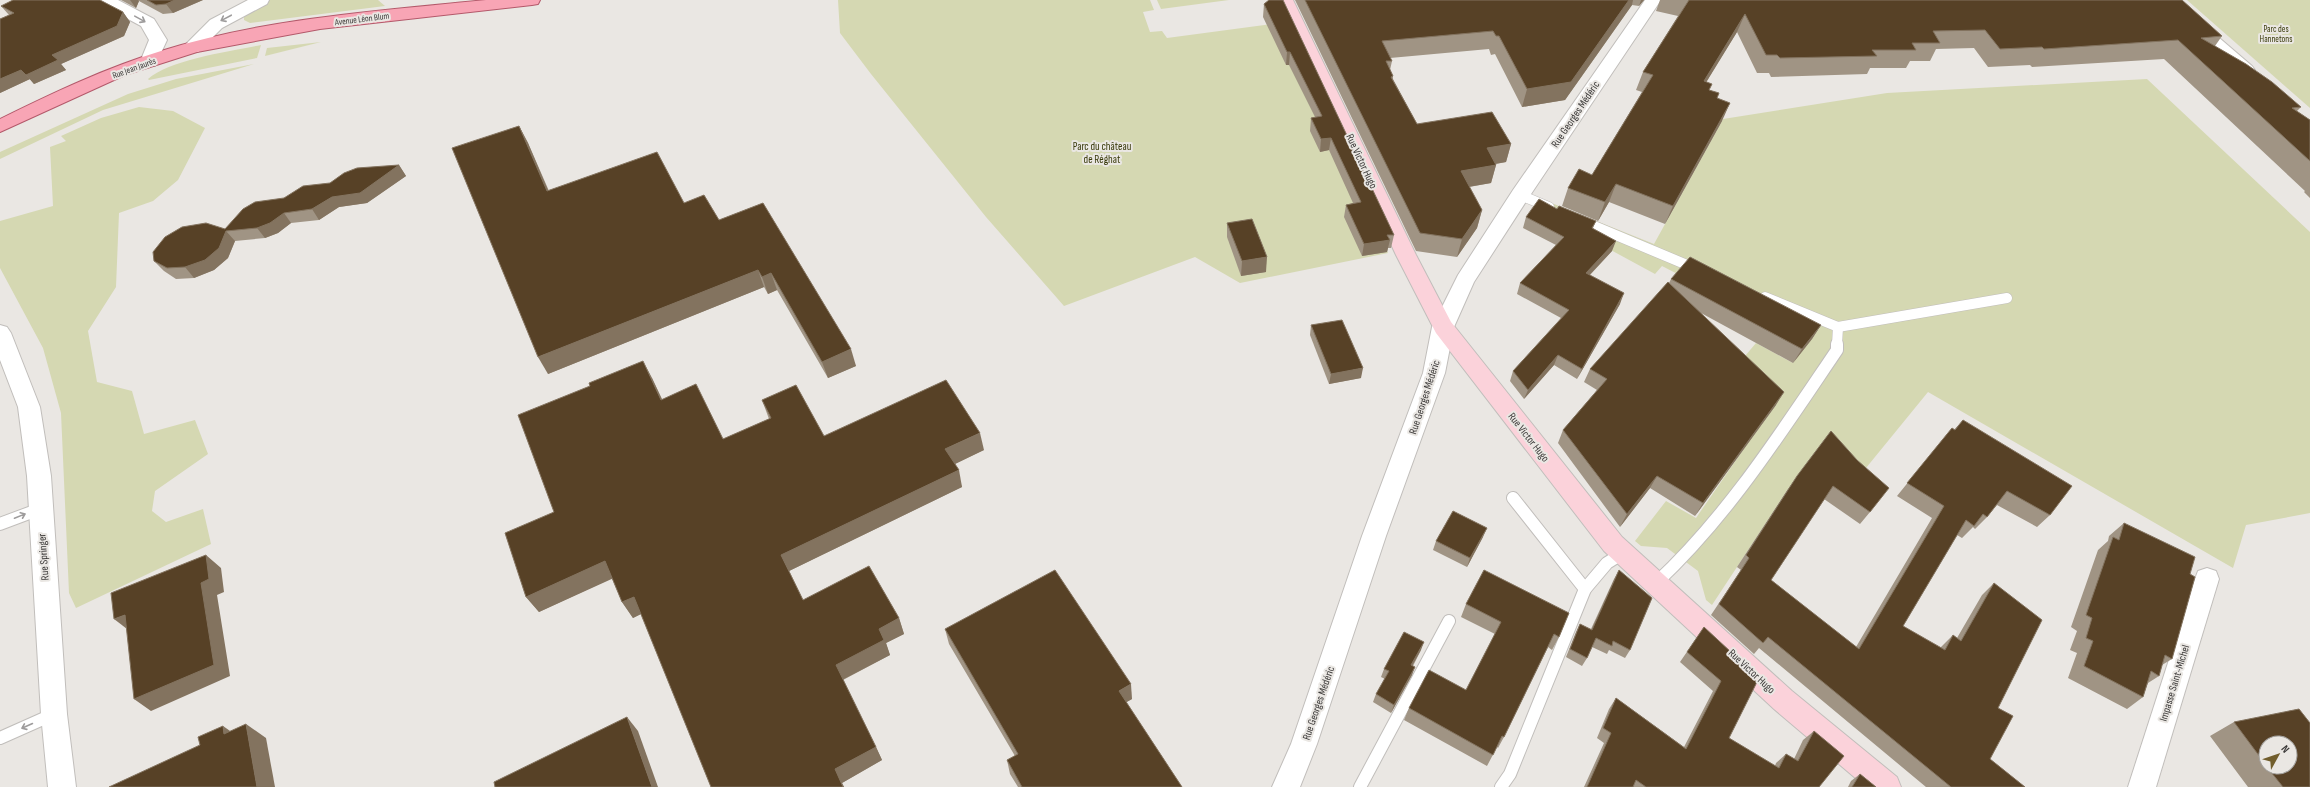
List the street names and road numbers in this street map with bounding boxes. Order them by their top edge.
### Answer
street label: Avenue Léon Blum [333,11,390,28]
street label: Rue Jean Jaurès [111,56,157,81]
street label: Rue Georges Médéric [1548,79,1602,150]
street label: Rue Victor Hugo [1343,132,1380,191]
street label: Rue Georges Médéric [1406,358,1443,436]
street label: Rue Victor Hugo [1505,410,1552,465]
street label: Rue Springer [35,533,52,581]
street label: Impasse Saint-Michel [2157,643,2192,723]
street label: Rue Victor Hugo [1726,646,1778,697]
street label: Rue Georges Médéric [1300,665,1337,742]

